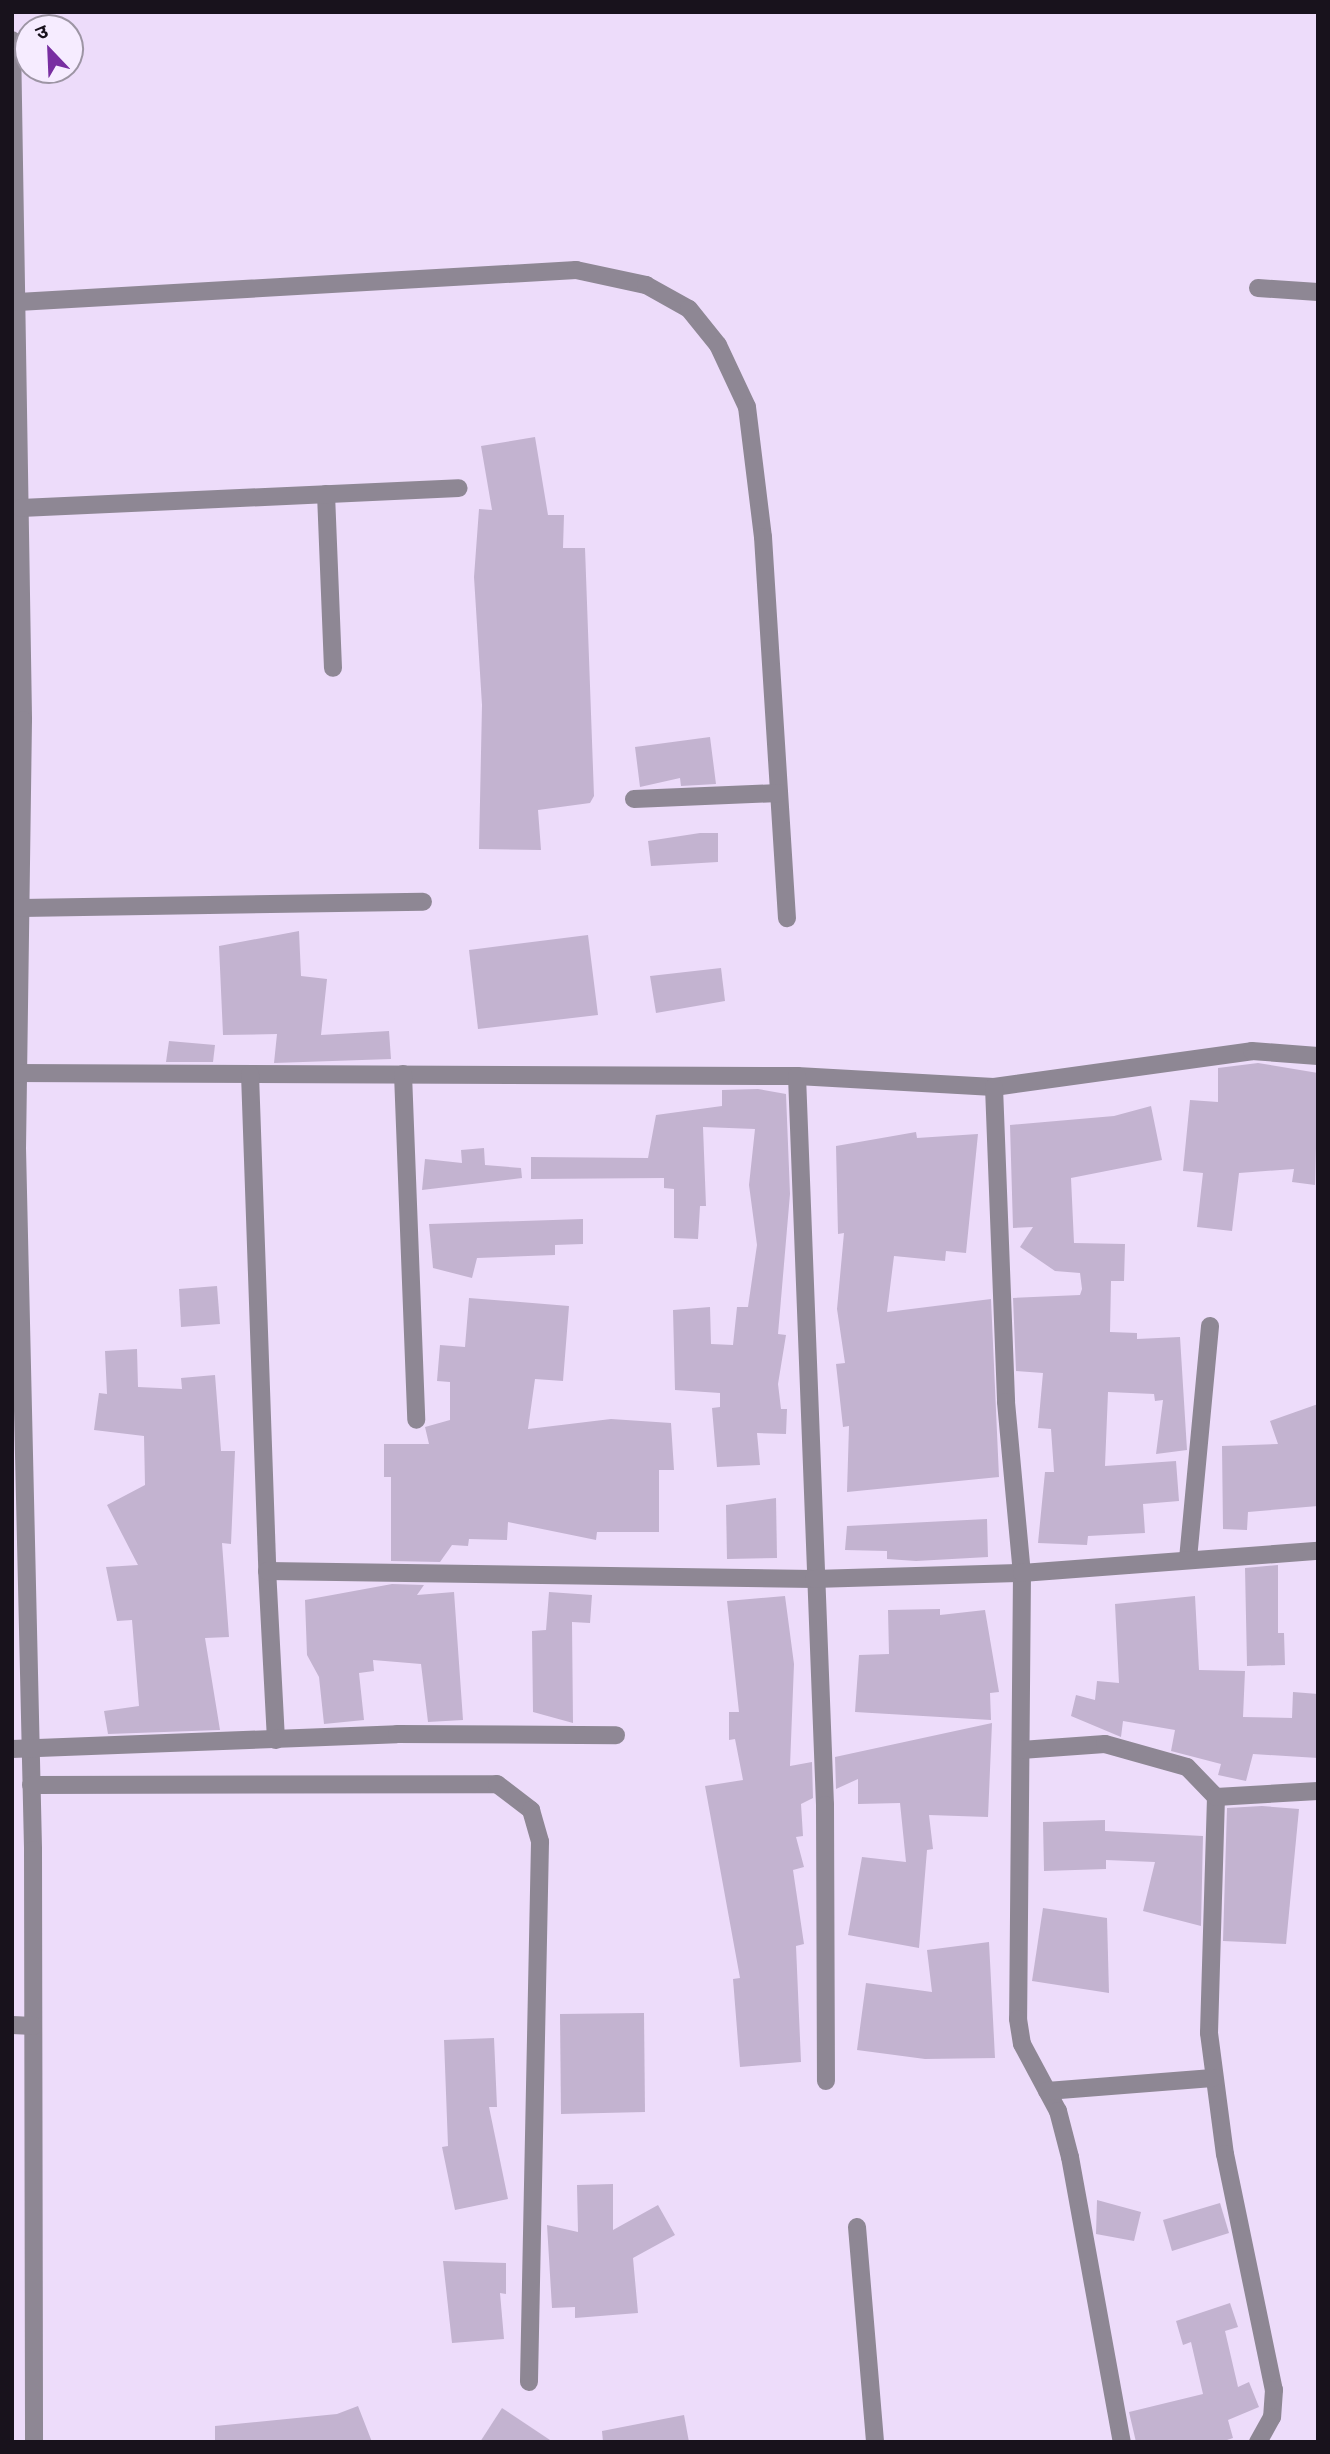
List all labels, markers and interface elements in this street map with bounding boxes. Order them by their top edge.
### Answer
north arrow [14,14,84,84]
text: उ [32,18,51,45]

